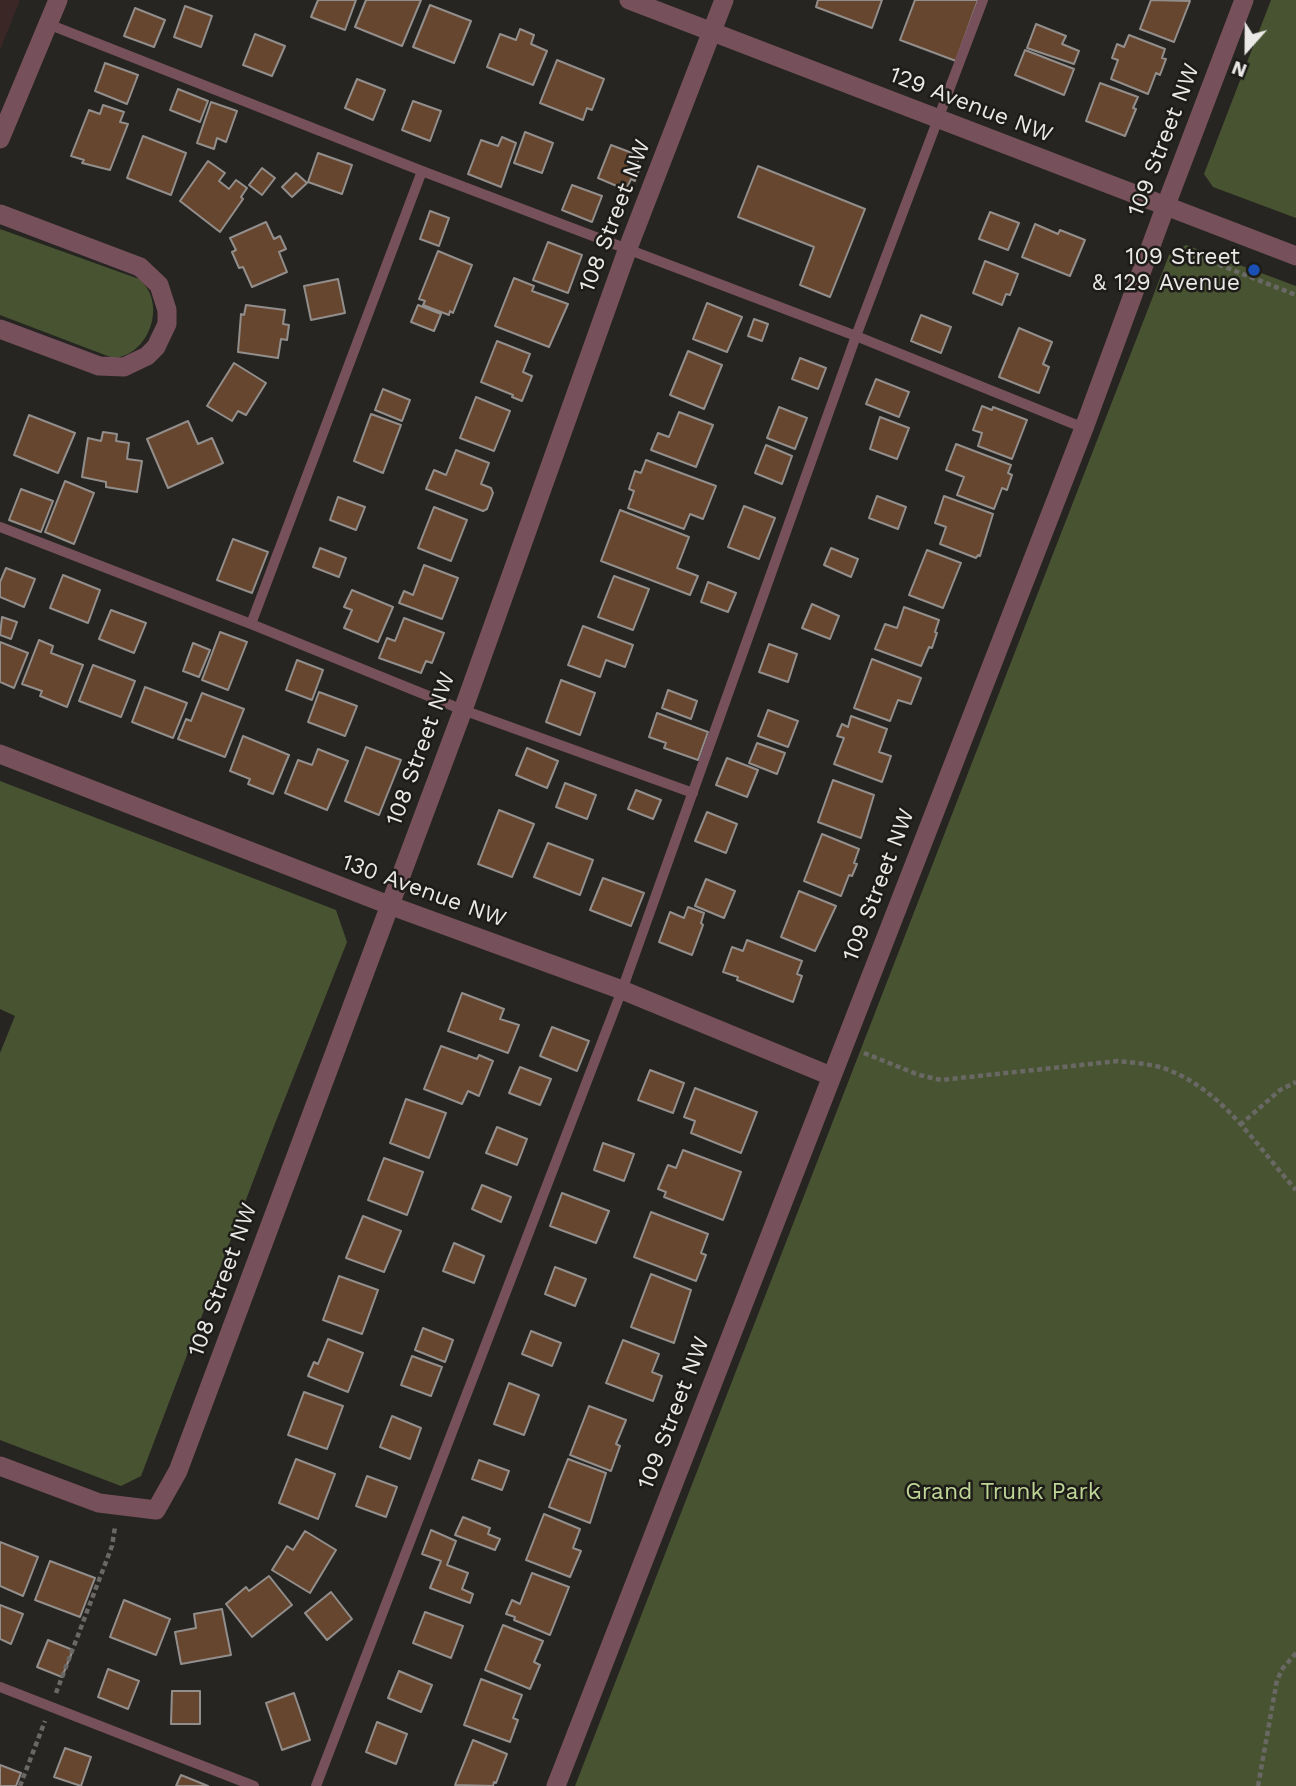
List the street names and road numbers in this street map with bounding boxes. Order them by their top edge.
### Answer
street label: 109 Street NW [1122,60,1206,220]
street label: 129 Avenue NW [885,61,1057,149]
street label: 108 Street NW [573,136,657,296]
street label: 108 Street NW [380,668,462,830]
street label: 109 Street NW [837,805,921,965]
street label: 130 Avenue NW [338,848,510,934]
street label: 108 Street NW [182,1199,264,1361]
street label: 109 Street NW [632,1333,716,1493]

